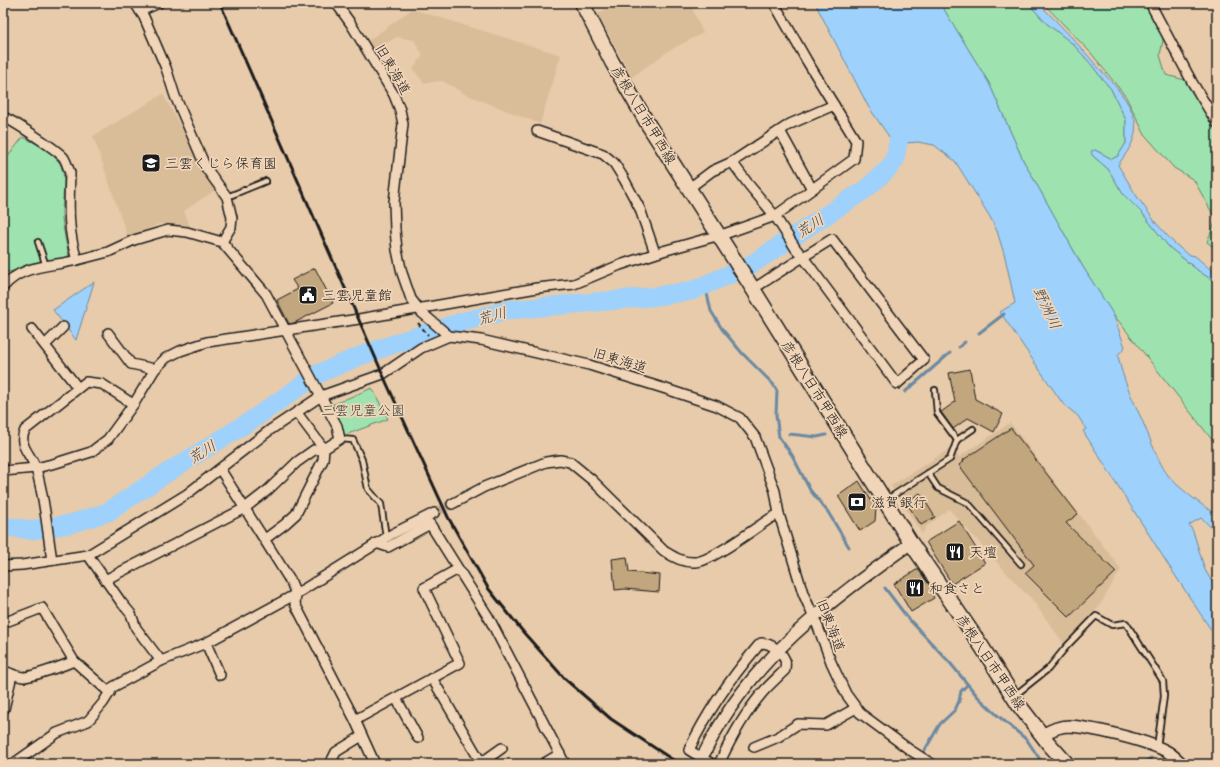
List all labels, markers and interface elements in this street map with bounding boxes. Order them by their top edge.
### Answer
street label: 旧東海道 [371,41,414,98]
street label: 彦根八日市甲西線 [607,63,680,168]
school or university icon: 三雲くじら保育園 [140,152,162,174]
place label: 三雲くじら保育園 [165,155,277,172]
water label: 荒川 [793,210,828,243]
public building icon: 三雲児童館 [297,284,319,306]
water label: 野洲川 [1028,284,1065,333]
place label: 三雲児童館 [322,287,392,304]
water label: 荒川 [475,303,509,330]
street label: 彦根八日市甲西線 [778,337,851,441]
street label: 旧東海道 [591,344,649,377]
park label: 三雲児童公園 [321,402,405,419]
water label: 荒川 [185,436,220,468]
bank icon: 滋賀銀行 [846,491,868,513]
place label: 滋賀銀行 [871,494,927,511]
restaurant icon: 天壇 [944,541,966,563]
place label: 天壇 [969,544,997,561]
restaurant icon: 和食さと [904,577,926,599]
place label: 和食さと [929,580,985,597]
street label: 旧東海道 [813,596,849,654]
street label: 彦根八日市甲西線 [952,611,1029,713]

